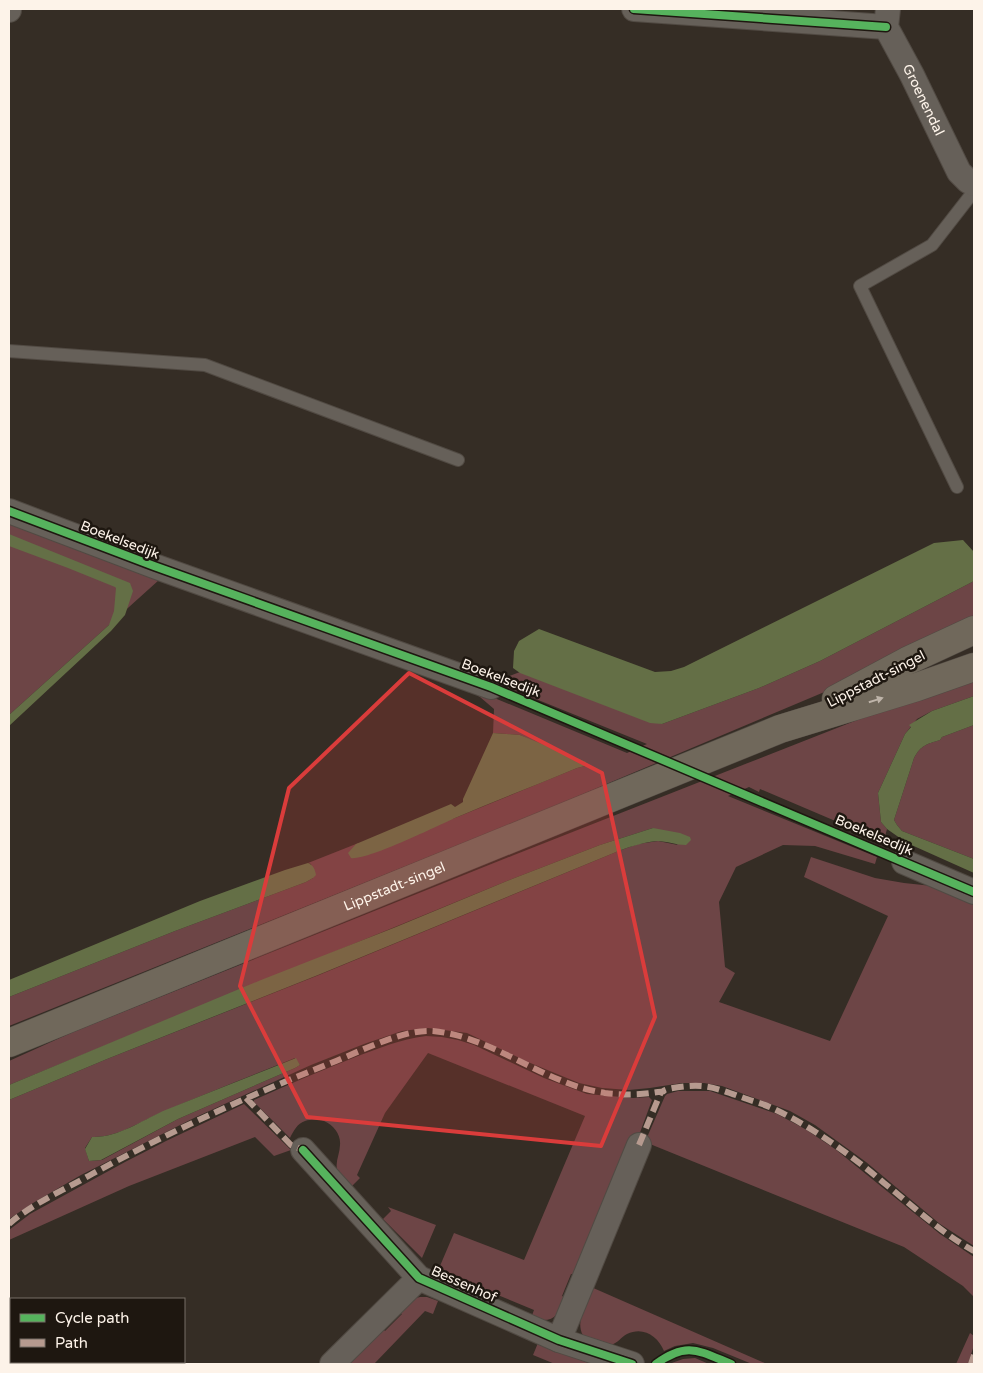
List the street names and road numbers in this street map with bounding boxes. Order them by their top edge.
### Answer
street label: Groenendal [899,61,948,138]
street label: Boekelsedijk [78,517,162,563]
street label: Lippstadt-singel [824,647,928,711]
street label: Boekelsedijk [459,655,543,701]
street label: Boekelsedijk [832,811,916,859]
street label: Lippstadt-singel [341,858,448,914]
street label: Bessenhof [429,1262,500,1306]

